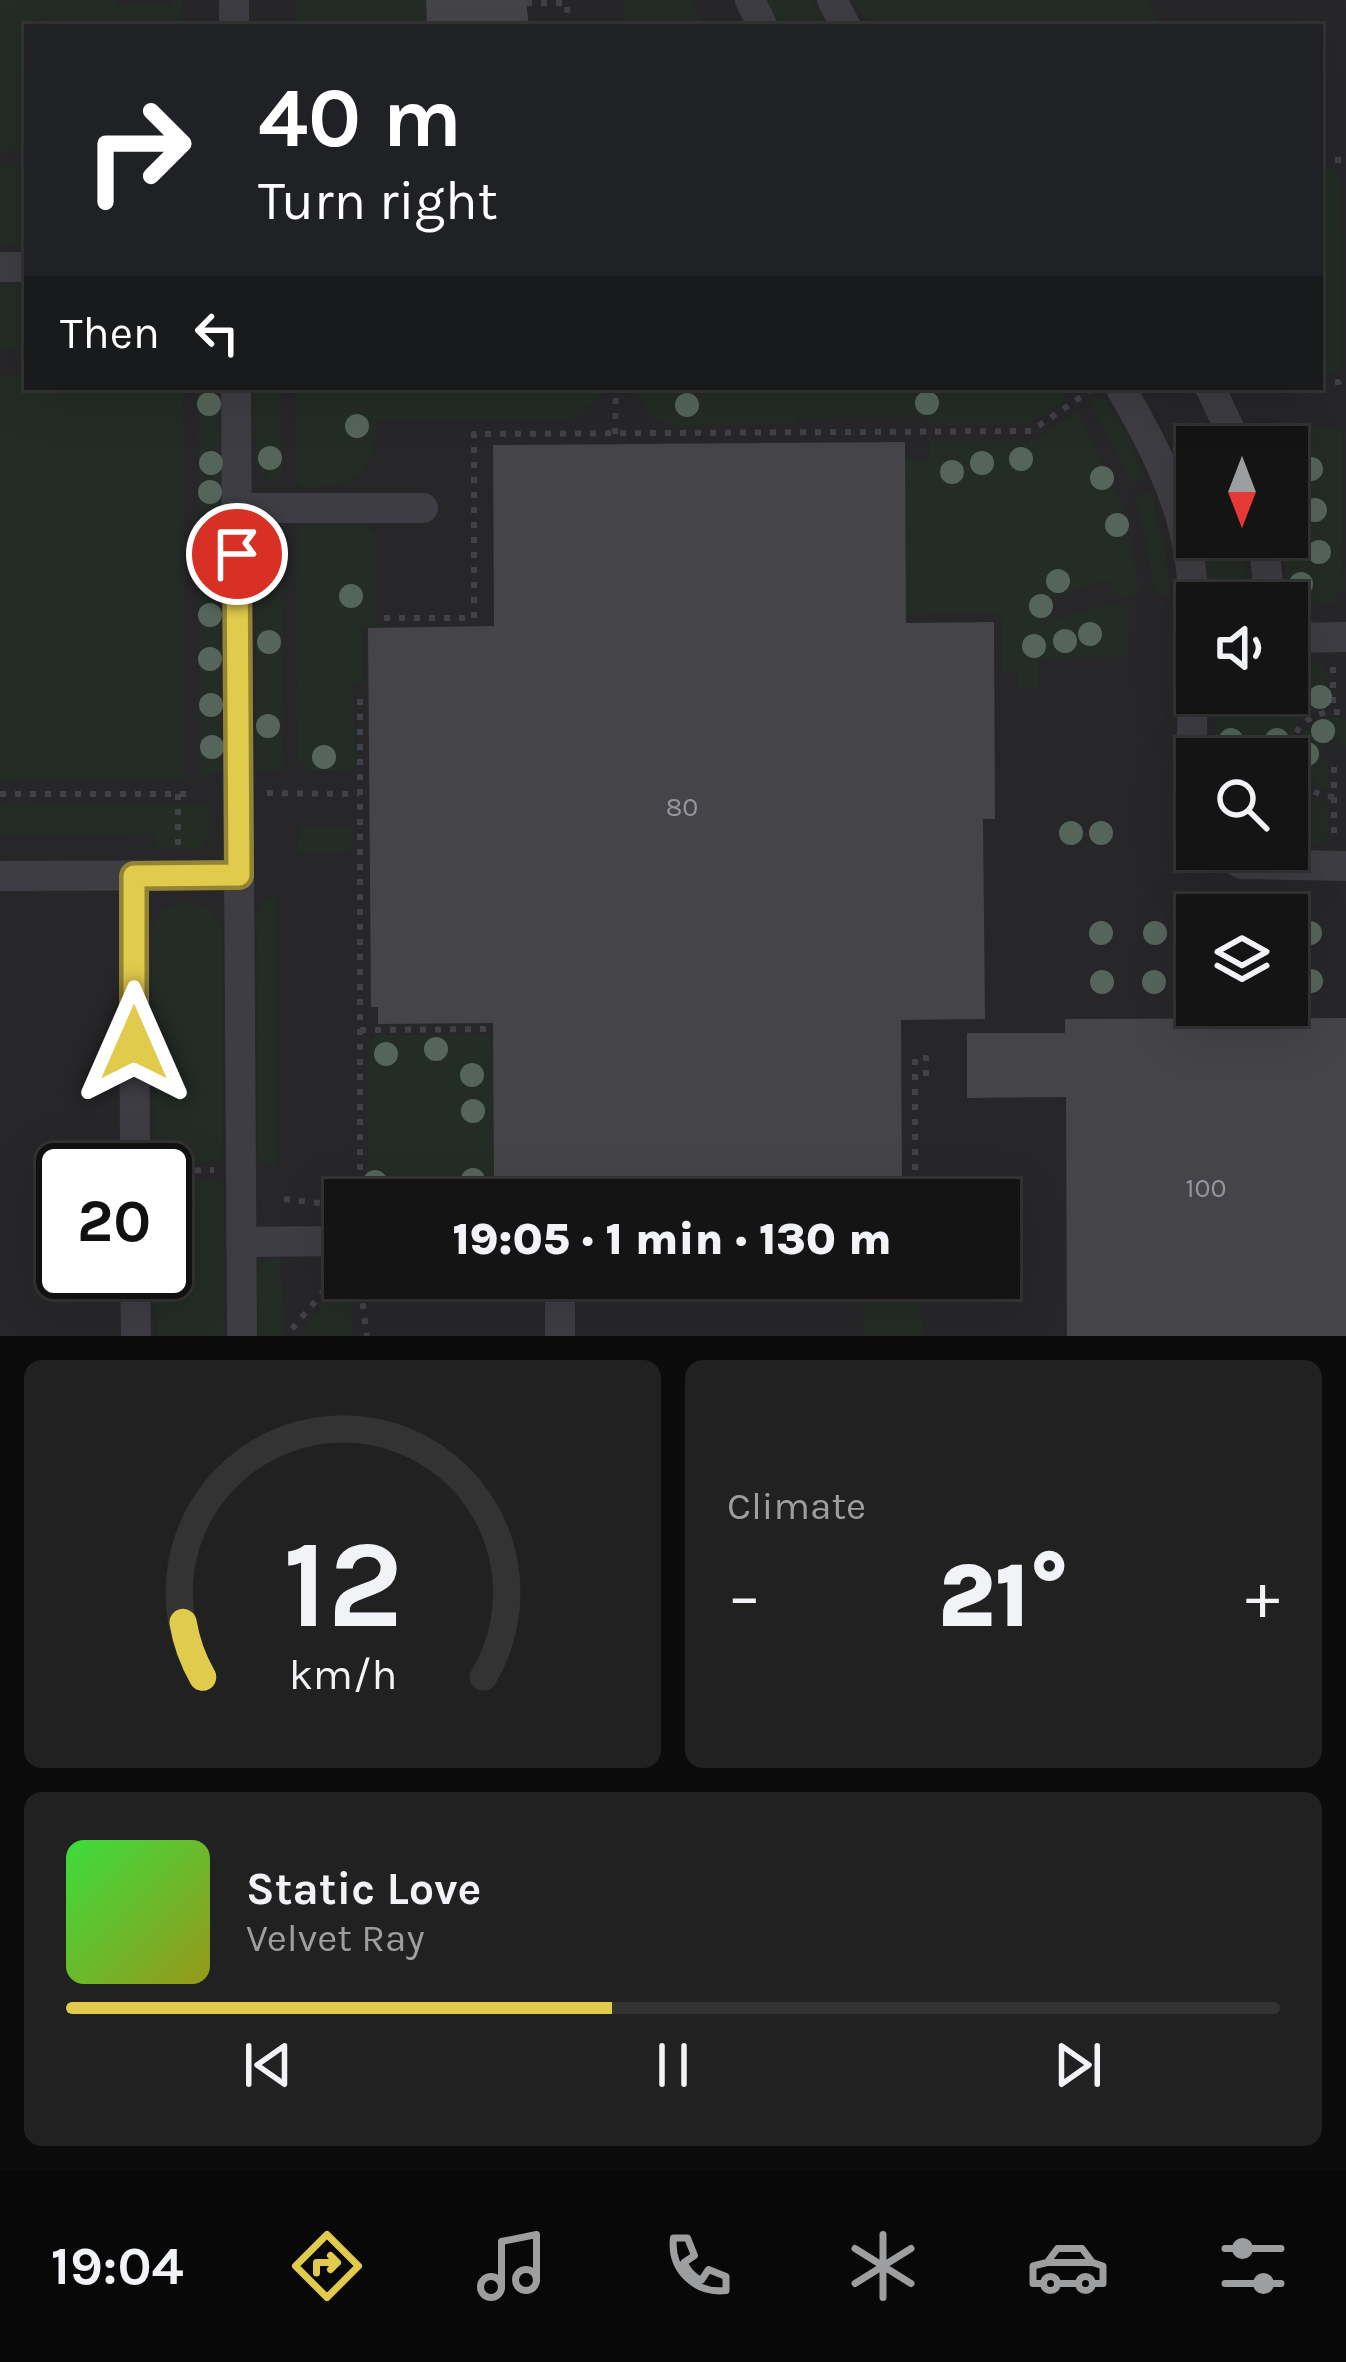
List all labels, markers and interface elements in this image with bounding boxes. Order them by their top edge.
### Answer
text: 40 m [258,69,462,167]
icon: right [60,72,216,228]
text: Turn right [258,169,498,233]
icon: left [184,300,250,366]
text: Then [60,307,160,359]
north arrow [1176,426,1308,558]
map controls [1176,426,1308,1026]
pin [186,503,288,605]
icon: arrive [204,521,270,587]
button: sound [1176,582,1308,714]
button: search [1176,738,1308,870]
house number: 80 [666,791,698,823]
button: layers [1176,894,1308,1026]
position arrow [71,980,197,1106]
speed limit sign: 20 [36,1143,192,1299]
house number: 100 [1186,1172,1226,1204]
text: 19:05 · 1 min · 130 m [452,1213,892,1265]
text: Climate [727,1483,866,1529]
text: 12 [282,1512,402,1657]
text: 21° [938,1543,1069,1649]
text: − [727,1557,762,1635]
text: + [1245,1557,1280,1635]
text: km/h [288,1650,397,1700]
text: Static Love [246,1863,481,1915]
text: Velvet Ray [246,1915,425,1961]
icon: previous [235,2032,301,2098]
icon: pause [640,2032,706,2098]
icon: next [1045,2032,1111,2098]
icon: directions [285,2224,369,2308]
icon: music [470,2224,554,2308]
icon: phone [656,2224,740,2308]
icon: climate [841,2224,925,2308]
icon: car [1026,2224,1110,2308]
icon: filters [1211,2224,1295,2308]
text: 19:04 [51,2234,184,2298]

